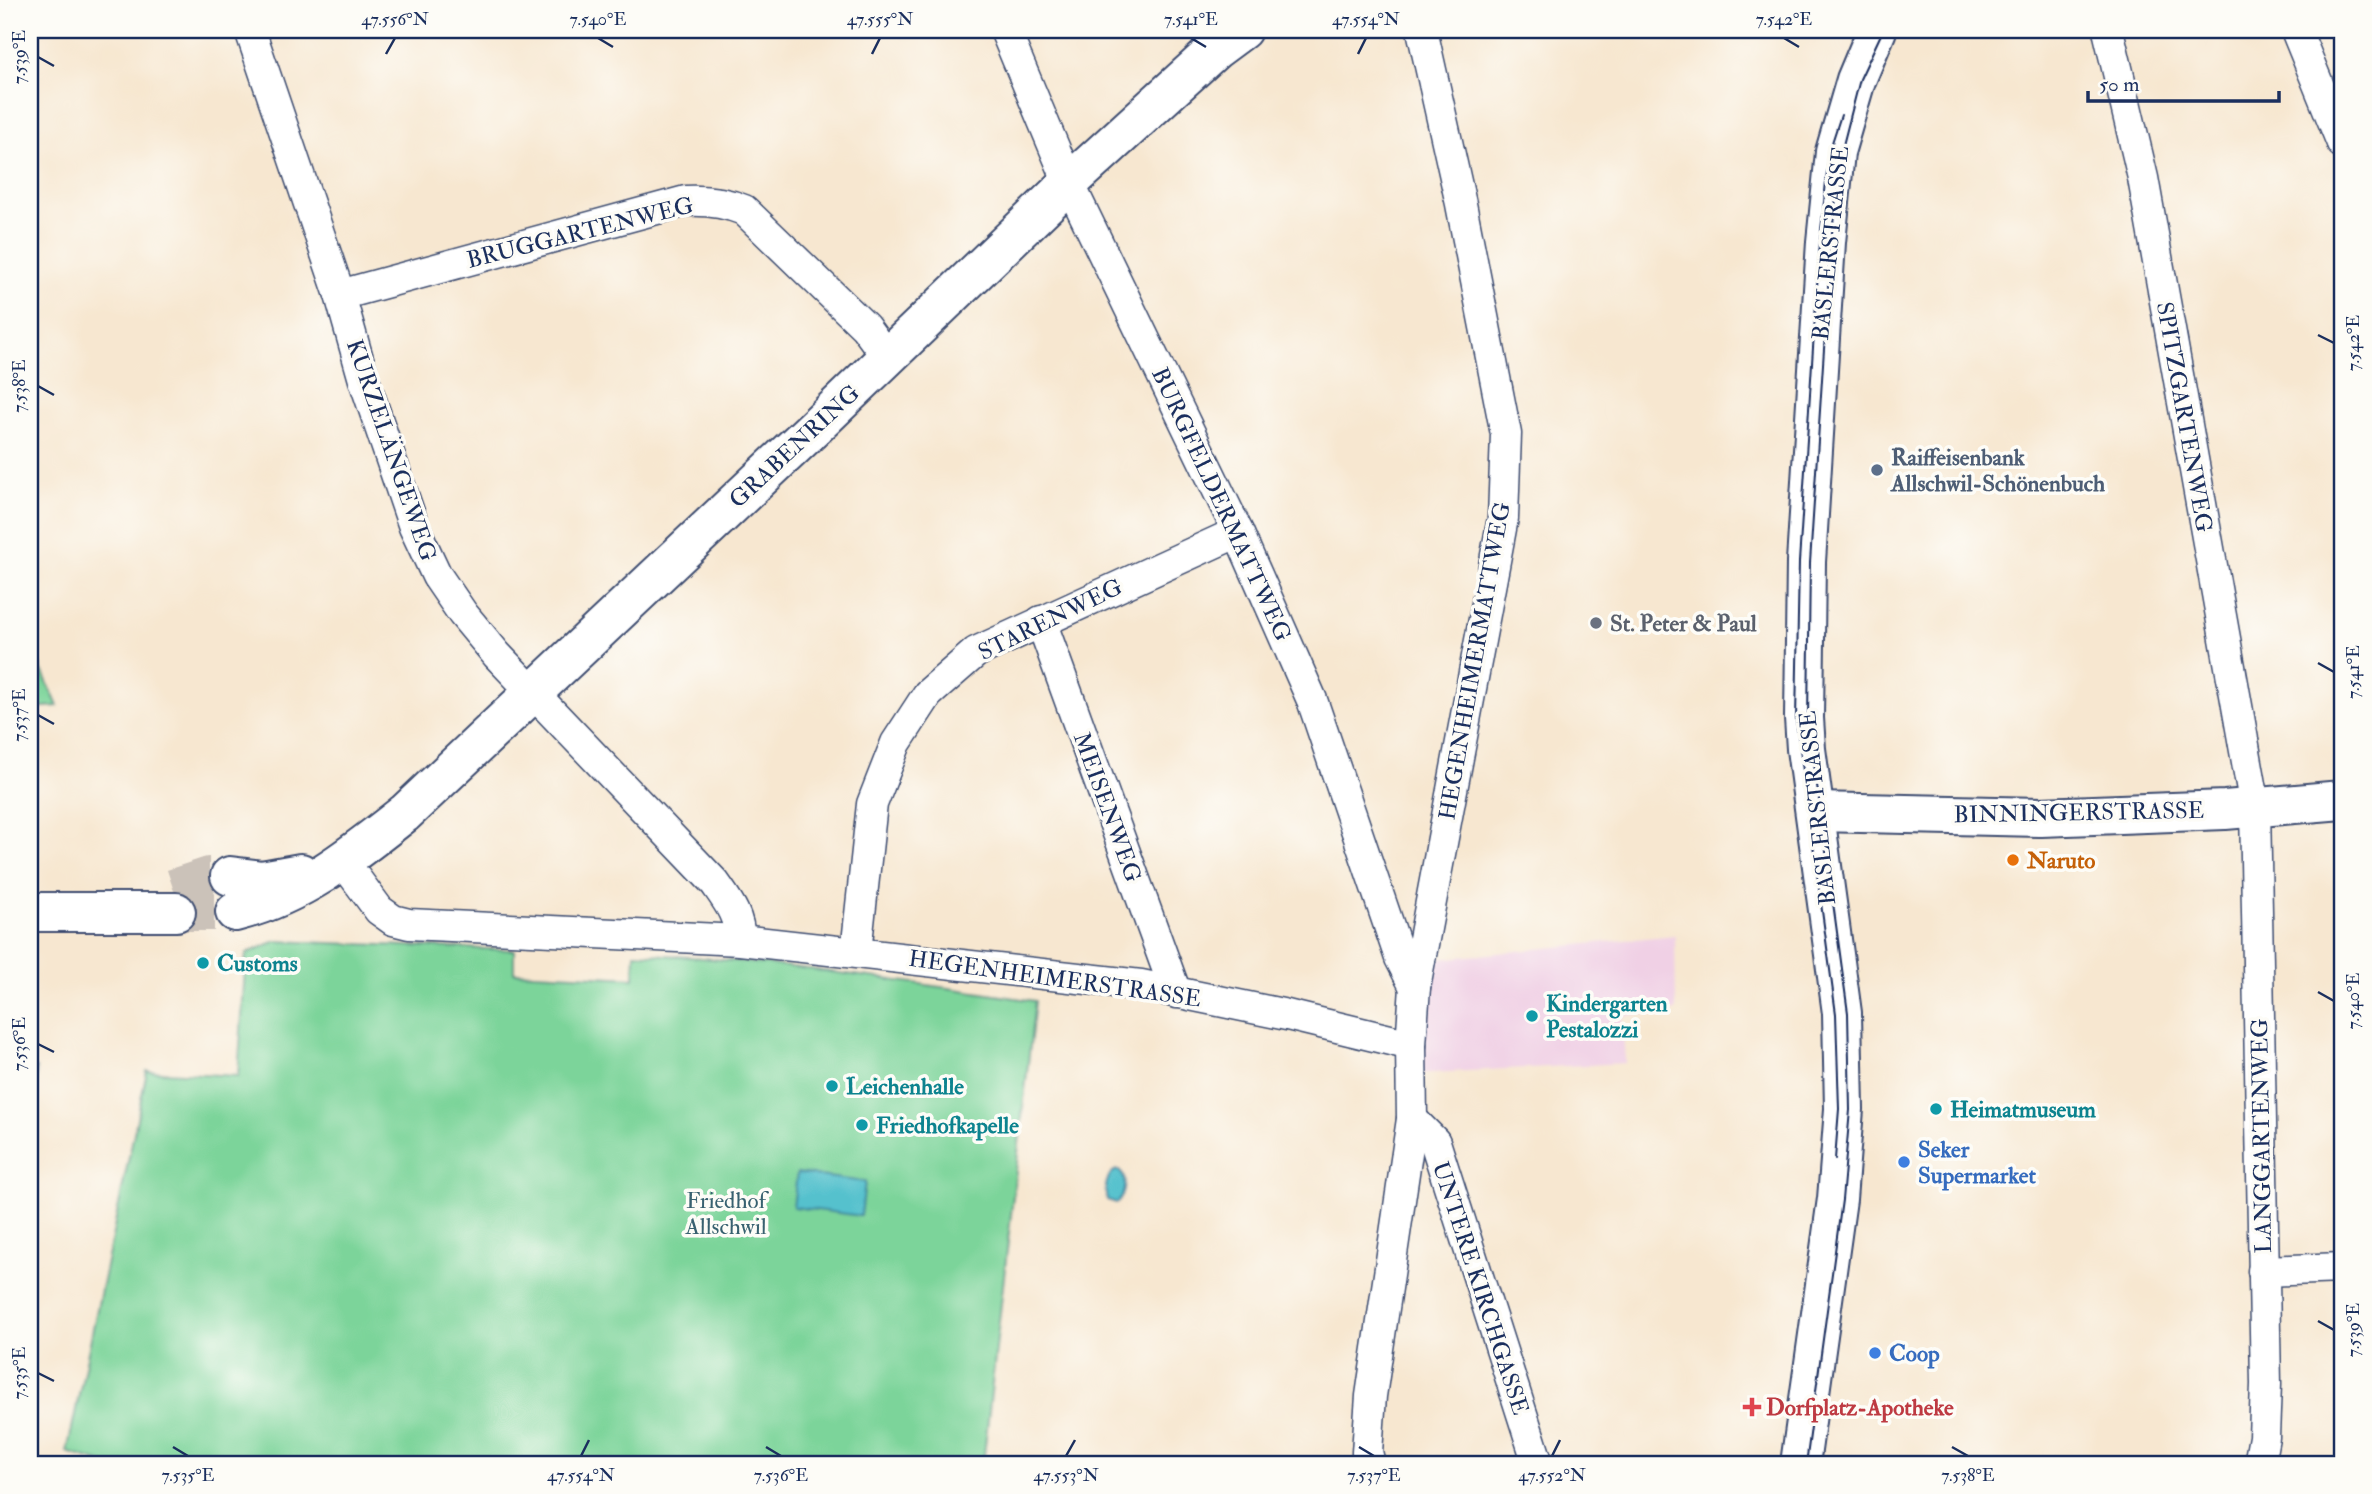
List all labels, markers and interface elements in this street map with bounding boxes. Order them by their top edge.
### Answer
text: 47.556°N [361,8,429,31]
text: 7.540°E [570,8,626,31]
text: 47.555°N [847,8,913,31]
text: 7.541°E [1164,8,1218,31]
text: 47.554°N [1332,8,1400,31]
text: 7.542°E [1756,8,1812,31]
text: 7.539°E [8,30,31,84]
scale bar [2088,60,2279,104]
text: 50 m [2099,71,2140,98]
street label: BASLERSTRASSE [1806,144,1855,342]
street label: BRUGGARTENWEG [464,190,697,275]
street label: SPITZGARTENWEG [2150,300,2219,534]
text: 7.542°E [2342,315,2365,371]
street label: KURZELÄNGEWEG [340,336,443,565]
text: 7.538°E [8,359,31,413]
street label: BURGFELDERMATTWEG [1145,363,1298,646]
street label: GRABENRING [723,379,866,514]
place label: Raiffeisenbank Allschwil-Schönenbuch [1890,443,2105,498]
marker: Raiffeisenbank Allschwil-Schönenbuch [1869,462,1885,478]
street label: HEGENHEIMERMATTWEG [1432,500,1517,822]
street label: STARENWEG [973,572,1127,667]
place label: St. Peter & Paul [1610,609,1758,638]
marker: St. Peter & Paul [1588,615,1604,631]
text: 7.541°E [2342,645,2365,699]
text: 7.537°E [8,688,31,742]
street label: BASLERSTRASSE [1793,709,1842,907]
street label: MEISENWEG [1067,728,1148,886]
street label: BINNINGERSTRASSE [1953,796,2205,829]
place label: Naruto [2026,846,2095,875]
marker: Naruto [2005,852,2021,868]
street label: HEGENHEIMERSTRASSE [907,944,1203,1013]
place label: Customs [217,949,298,978]
marker: Customs [195,955,211,971]
text: 7.540°E [2342,973,2365,1029]
place label: Kindergarten Pestalozzi [1546,989,1668,1044]
marker: Kindergarten Pestalozzi [1524,1008,1540,1024]
text: 7.536°E [8,1017,31,1071]
street label: LANGGARTENWEG [2245,1018,2278,1254]
place label: Leichenhalle [846,1072,964,1101]
marker: Leichenhalle [824,1078,840,1094]
place label: Heimatmuseum [1950,1095,2096,1124]
marker: Heimatmuseum [1928,1101,1944,1117]
place label: Friedhofkapelle [876,1111,1019,1141]
marker: Friedhofkapelle [854,1117,870,1133]
place label: Seker Supermarket [1918,1135,2036,1191]
marker: Seker Supermarket [1896,1154,1912,1170]
street label: UNTERE KIRCHGASSE [1426,1158,1535,1418]
park label: Friedhof Allschwil [684,1186,770,1241]
text: 7.539°E [2342,1303,2365,1357]
place label: Coop [1889,1339,1940,1369]
marker: Coop [1867,1345,1883,1361]
text: 7.535°E [8,1346,31,1400]
place label: Dorfplatz-Apotheke [1766,1393,1954,1423]
marker: Dorfplatz-Apotheke [1744,1399,1760,1415]
text: 7.535°E [161,1464,215,1487]
text: 47.554°N [547,1464,615,1487]
text: 7.536°E [754,1464,808,1487]
text: 47.553°N [1033,1464,1099,1487]
text: 7.537°E [1347,1464,1401,1487]
text: 47.552°N [1518,1464,1586,1487]
text: 7.538°E [1941,1464,1995,1487]

